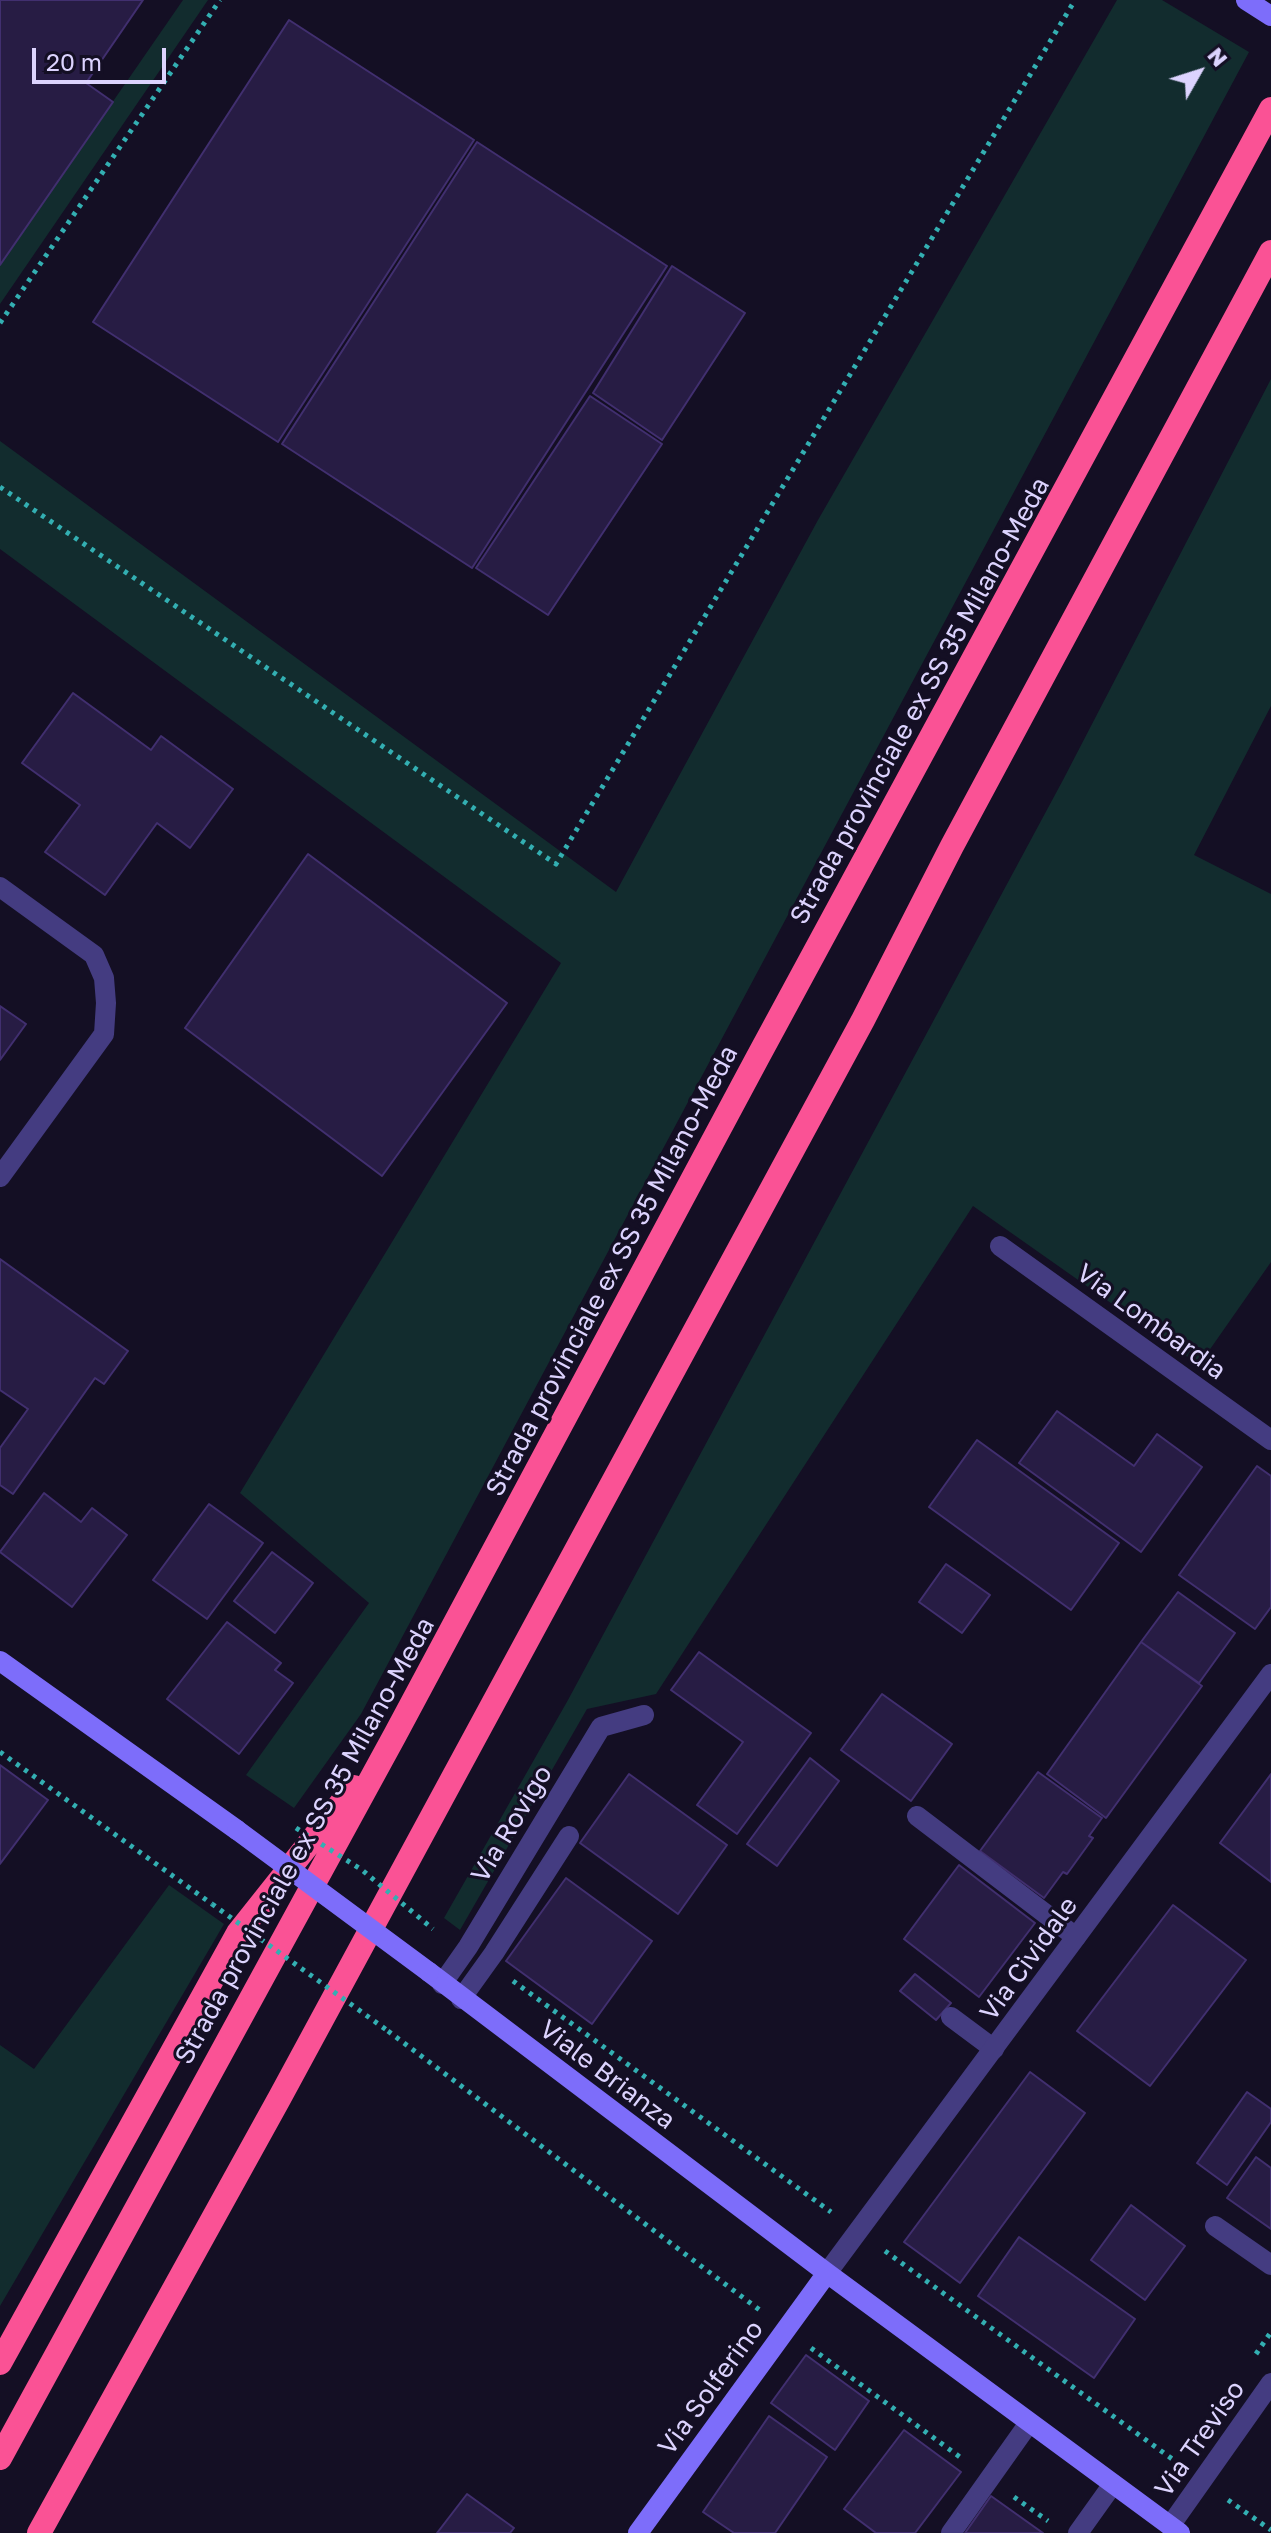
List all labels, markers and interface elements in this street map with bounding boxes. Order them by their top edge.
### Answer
scale bar [36,32,170,82]
north arrow [1159,32,1239,112]
text: N [1202,42,1234,72]
text: 20 m [46,47,102,76]
street label: Strada provinciale ex SS 35 Milano-Meda [784,472,1056,930]
street label: Strada provinciale ex SS 35 Milano-Meda [479,1040,745,1502]
street label: Via Lombardia [1070,1257,1232,1387]
street label: Strada provinciale ex SS 35 Milano-Meda [169,1612,441,2070]
street label: Via Rovigo [465,1760,559,1888]
street label: Via Cividale [974,1891,1084,2027]
street label: Viale Brianza [533,2014,681,2136]
street label: Via Solferino [652,2315,770,2461]
street label: Via Treviso [1149,2375,1251,2503]

